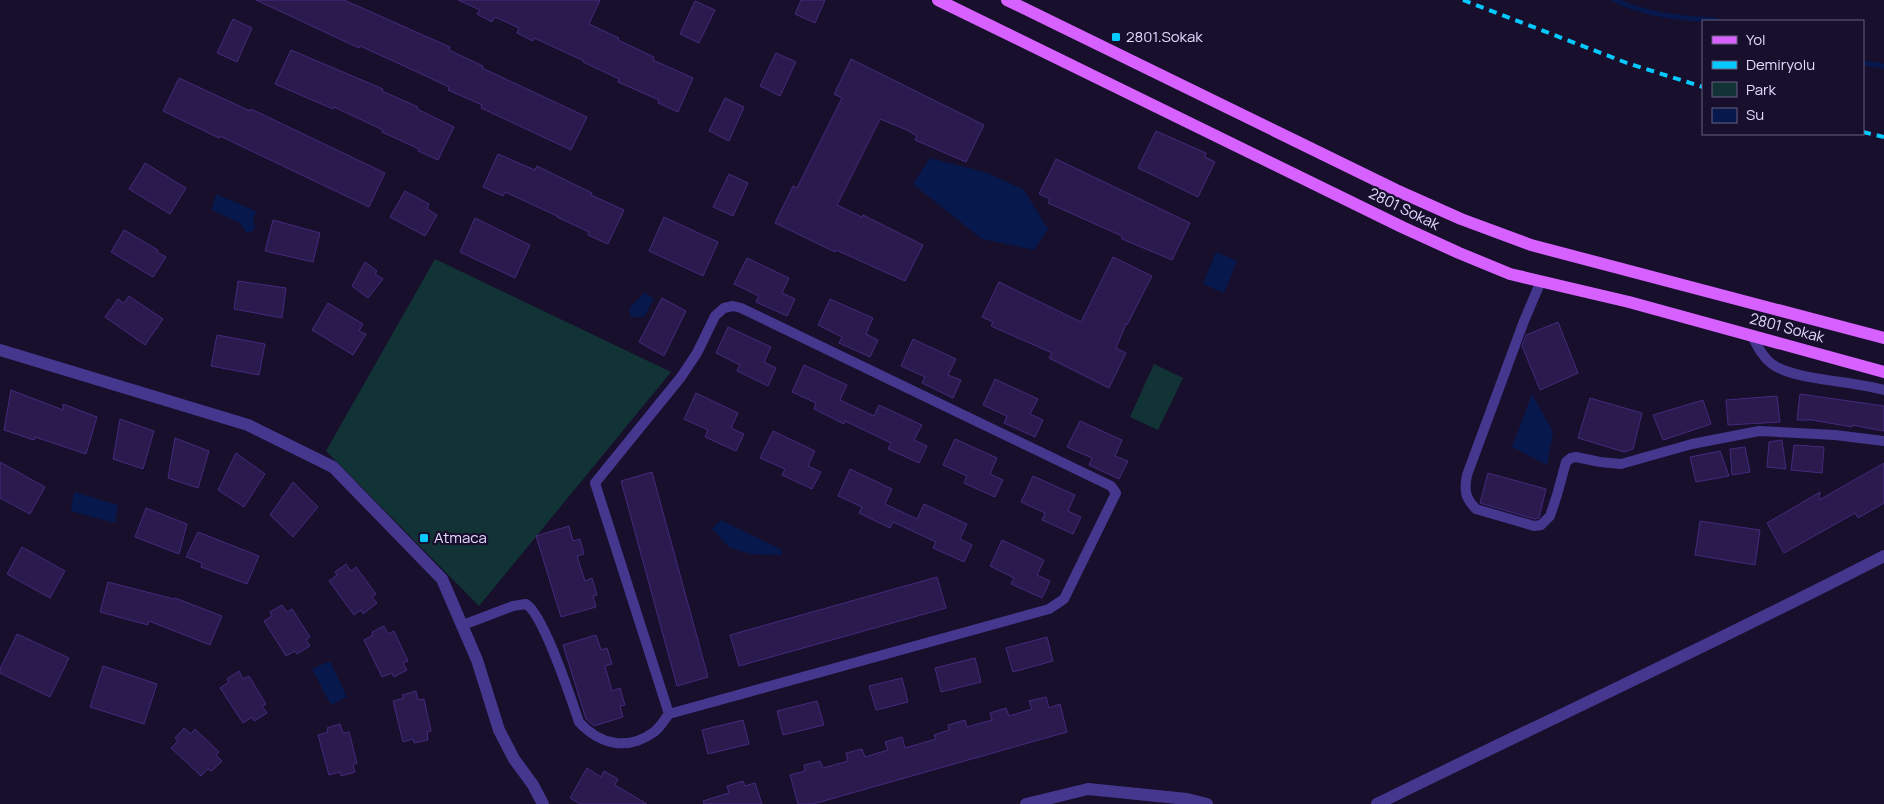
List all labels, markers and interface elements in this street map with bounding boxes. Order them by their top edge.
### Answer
legend [1702,20,1864,135]
place label: 2801.Sokak [1126,26,1203,47]
text: Yol [1746,29,1766,50]
marker: 2801.Sokak [1110,31,1122,43]
text: Demiryolu [1746,54,1815,75]
text: Park [1746,79,1776,100]
text: Su [1746,104,1764,125]
street label: 2801 Sokak [1365,182,1444,235]
street label: 2801 Sokak [1747,307,1827,348]
place label: Atmaca [434,527,487,548]
marker: Atmaca [418,532,430,544]

